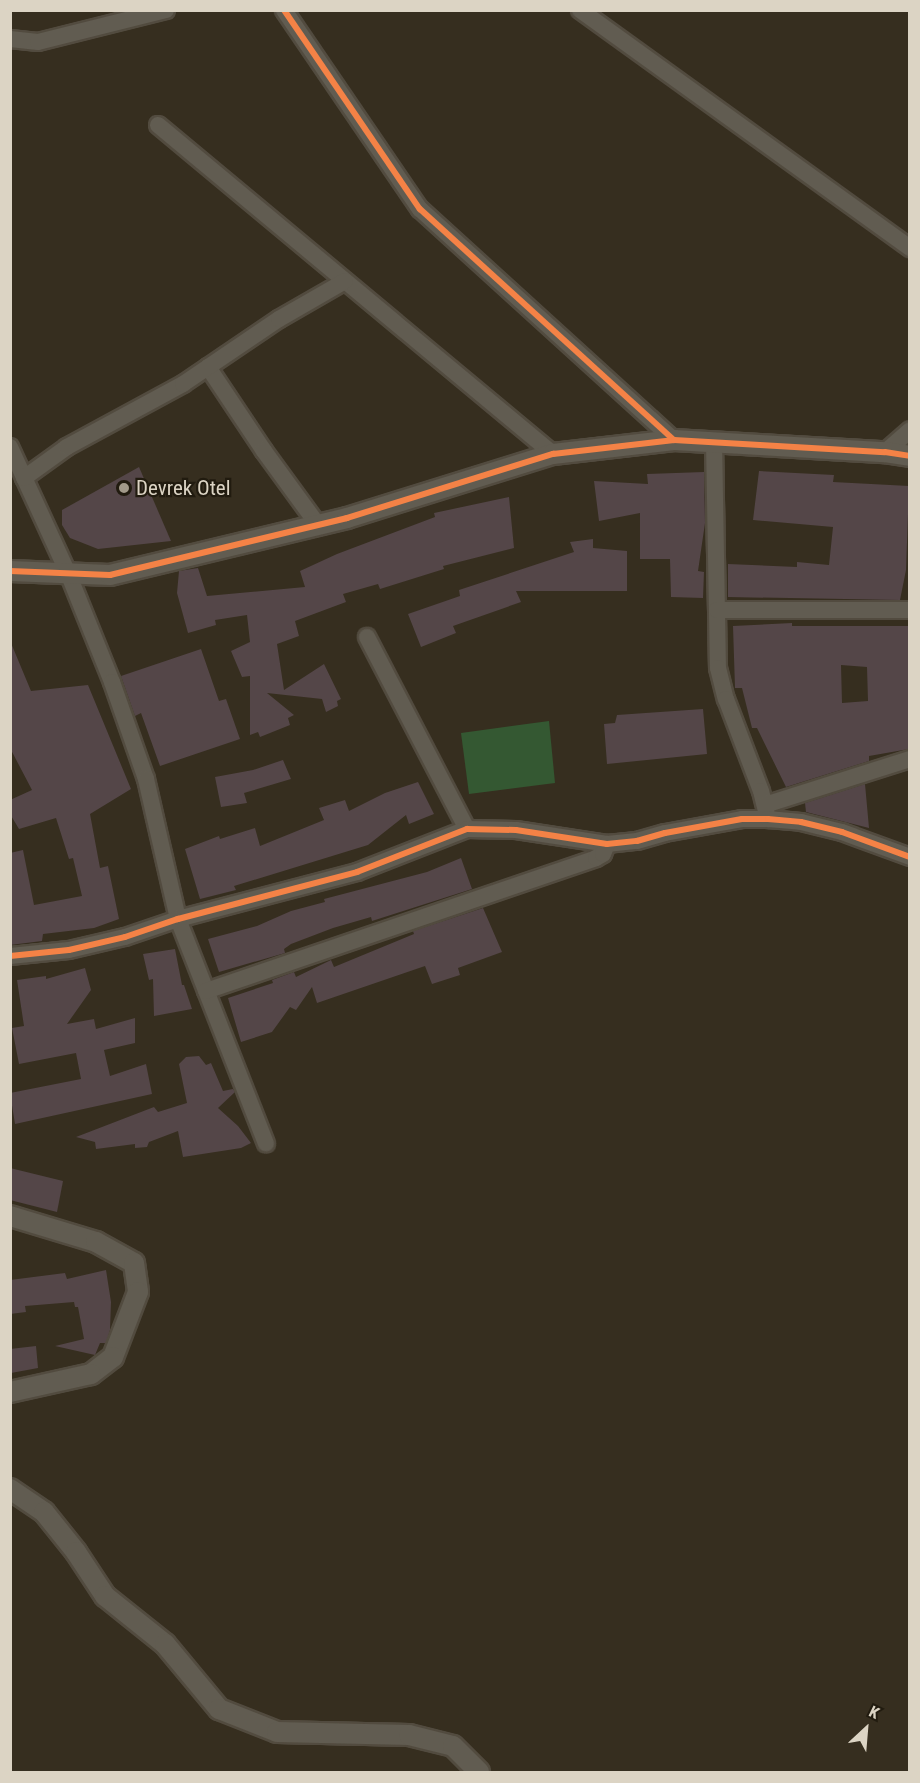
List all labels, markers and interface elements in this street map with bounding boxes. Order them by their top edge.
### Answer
place label: Devrek Otel [136,475,231,501]
marker: Devrek Otel [117,481,131,495]
north arrow [836,1699,896,1759]
text: K [866,1702,882,1723]

